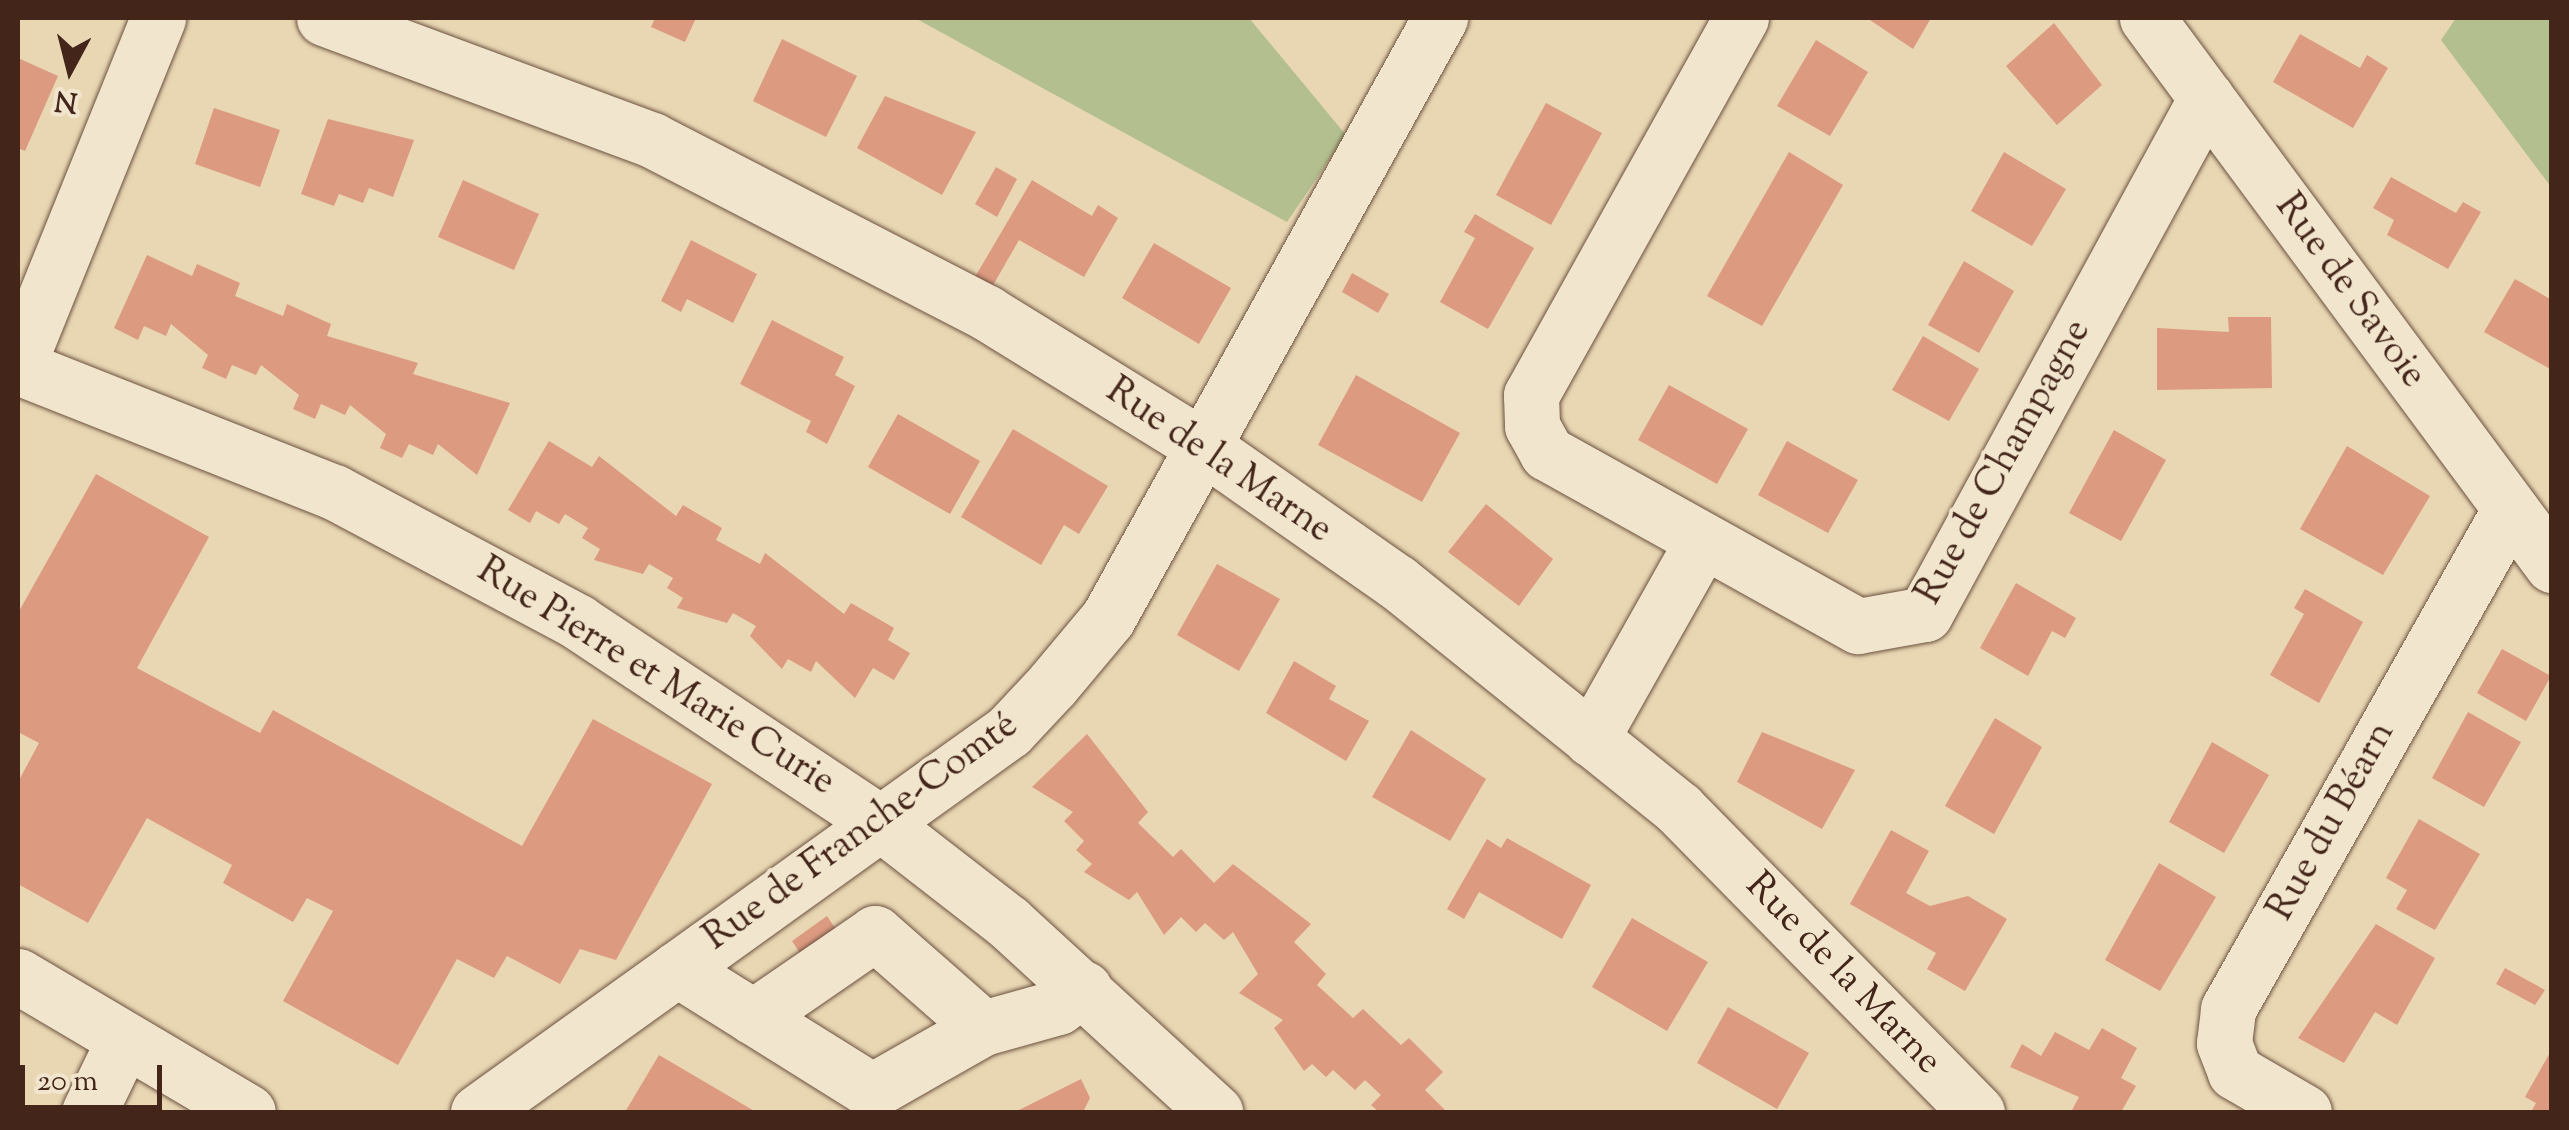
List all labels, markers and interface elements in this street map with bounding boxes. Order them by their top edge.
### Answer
north arrow [20,20,120,120]
text: N [53,79,80,121]
street label: Rue de Savoie [2263,186,2435,398]
street label: Rue de Champagne [1908,313,2102,613]
street label: Rue de la Marne [1096,370,1340,554]
street label: Rue Pierre et Marie Curie [468,549,842,807]
street label: Rue de Franche-Comté [696,704,1028,962]
street label: Rue du Béarn [2260,715,2406,929]
street label: Rue de la Marne [1734,865,1950,1085]
scale bar [25,1045,168,1107]
text: 20 m [37,1061,98,1104]

